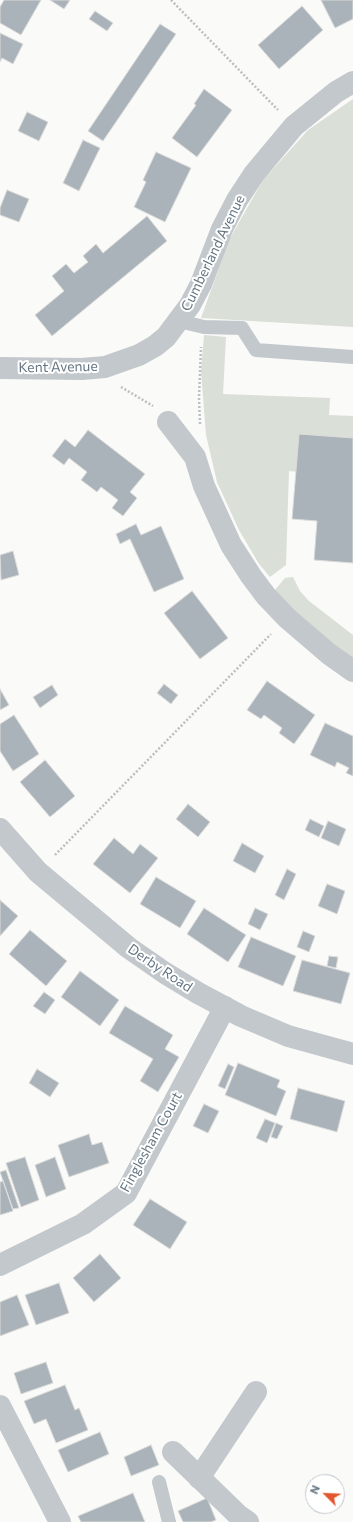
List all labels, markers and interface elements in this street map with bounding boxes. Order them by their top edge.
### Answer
street label: Cumberland Avenue [178,192,248,314]
street label: Kent Avenue [18,358,98,376]
street label: Derby Road [125,940,195,996]
street label: Finglesham Court [117,1089,185,1195]
north arrow [305,1474,345,1514]
text: N [307,1483,322,1496]

